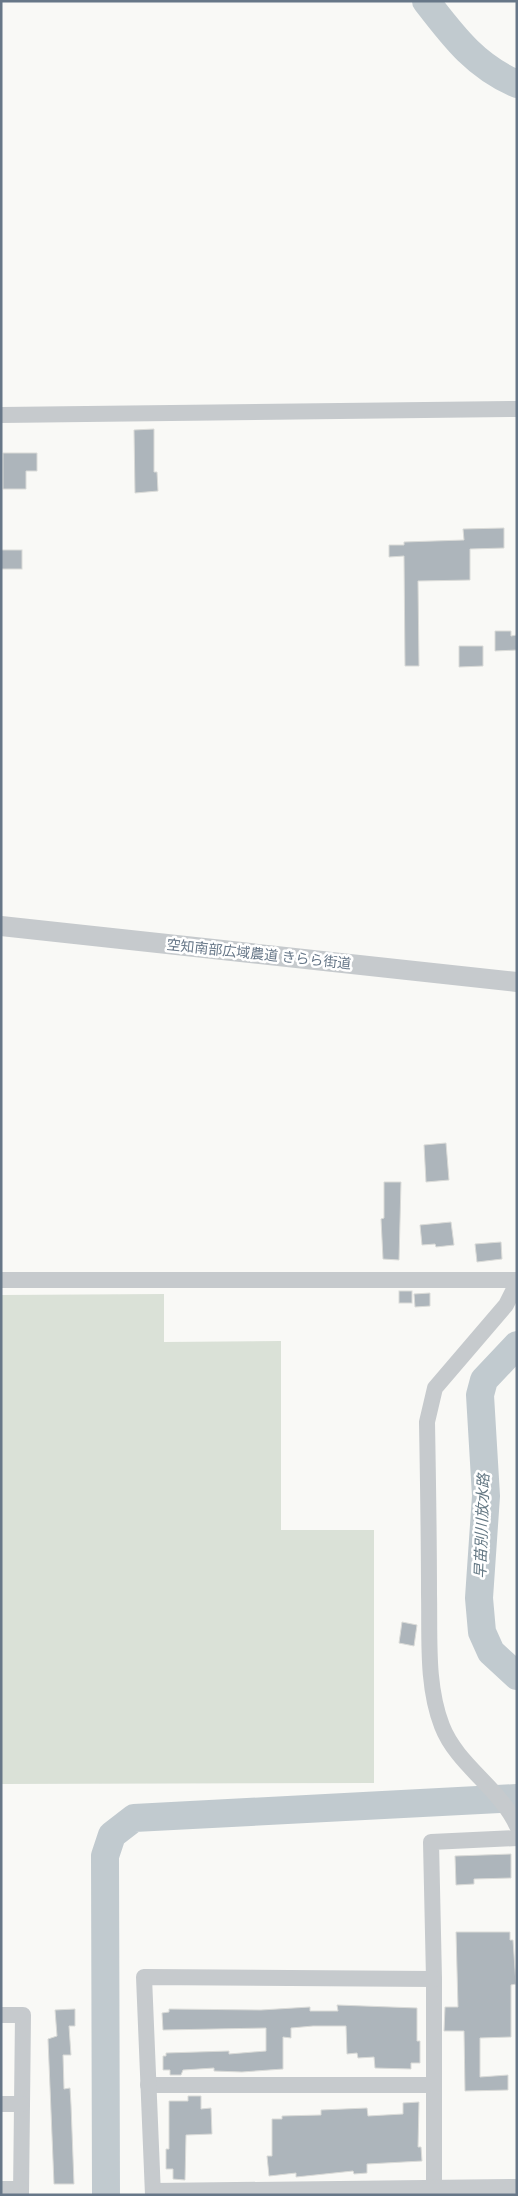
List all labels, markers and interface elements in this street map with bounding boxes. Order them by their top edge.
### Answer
street label: 空知南部広域農道 きらら街道 [166,935,352,972]
water label: 早苗別川放水路 [470,1471,492,1579]

